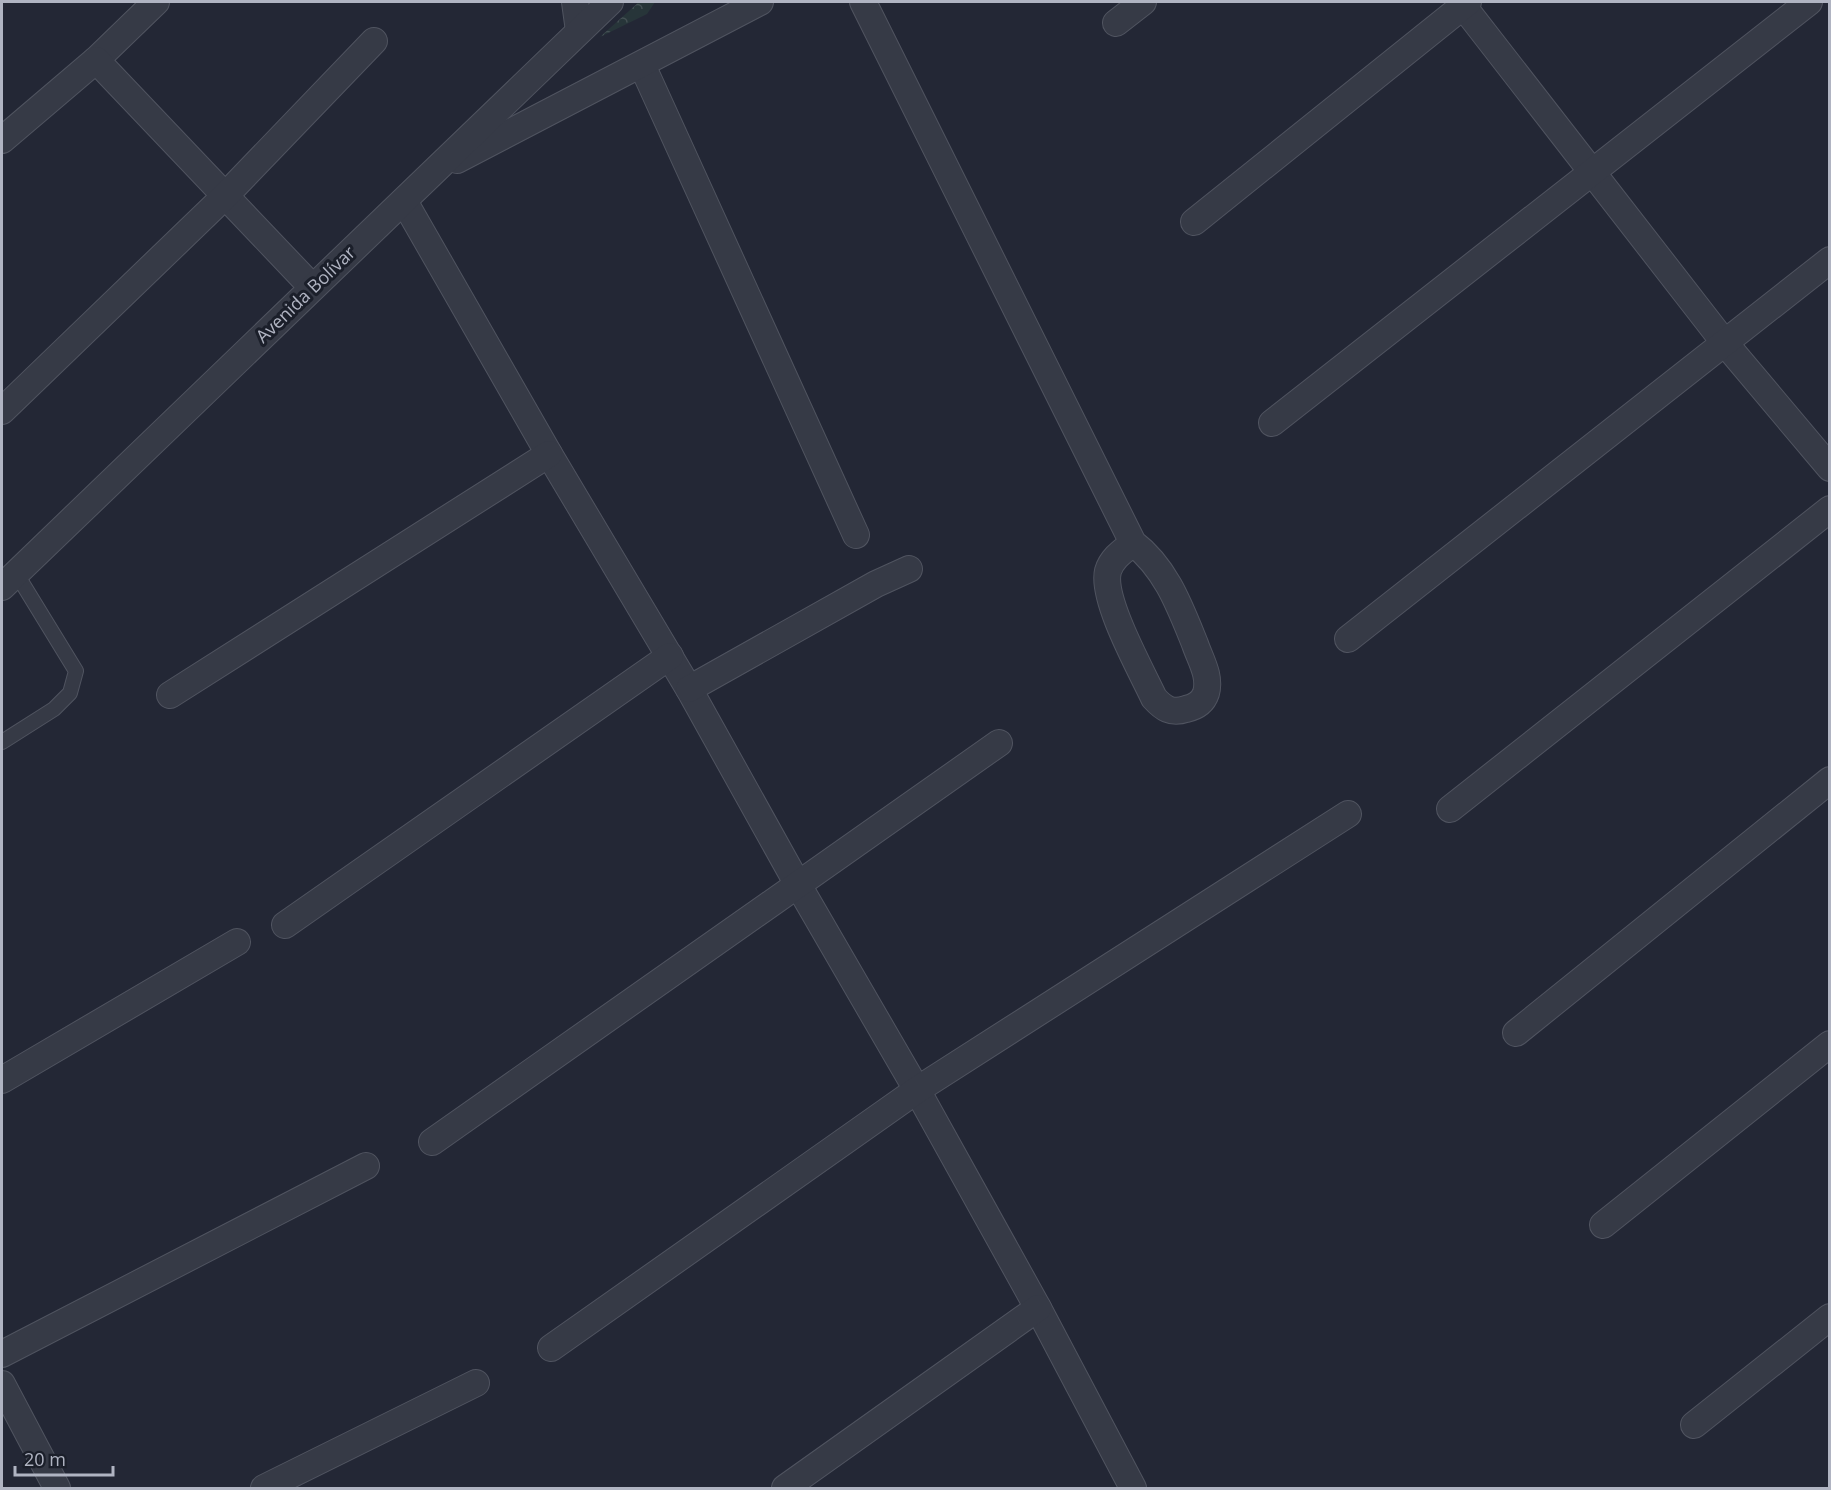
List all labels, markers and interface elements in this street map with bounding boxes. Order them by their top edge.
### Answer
street label: Avenida Bolívar [250,240,360,348]
scale bar [15,1439,112,1477]
text: 20 m [24,1447,66,1471]

